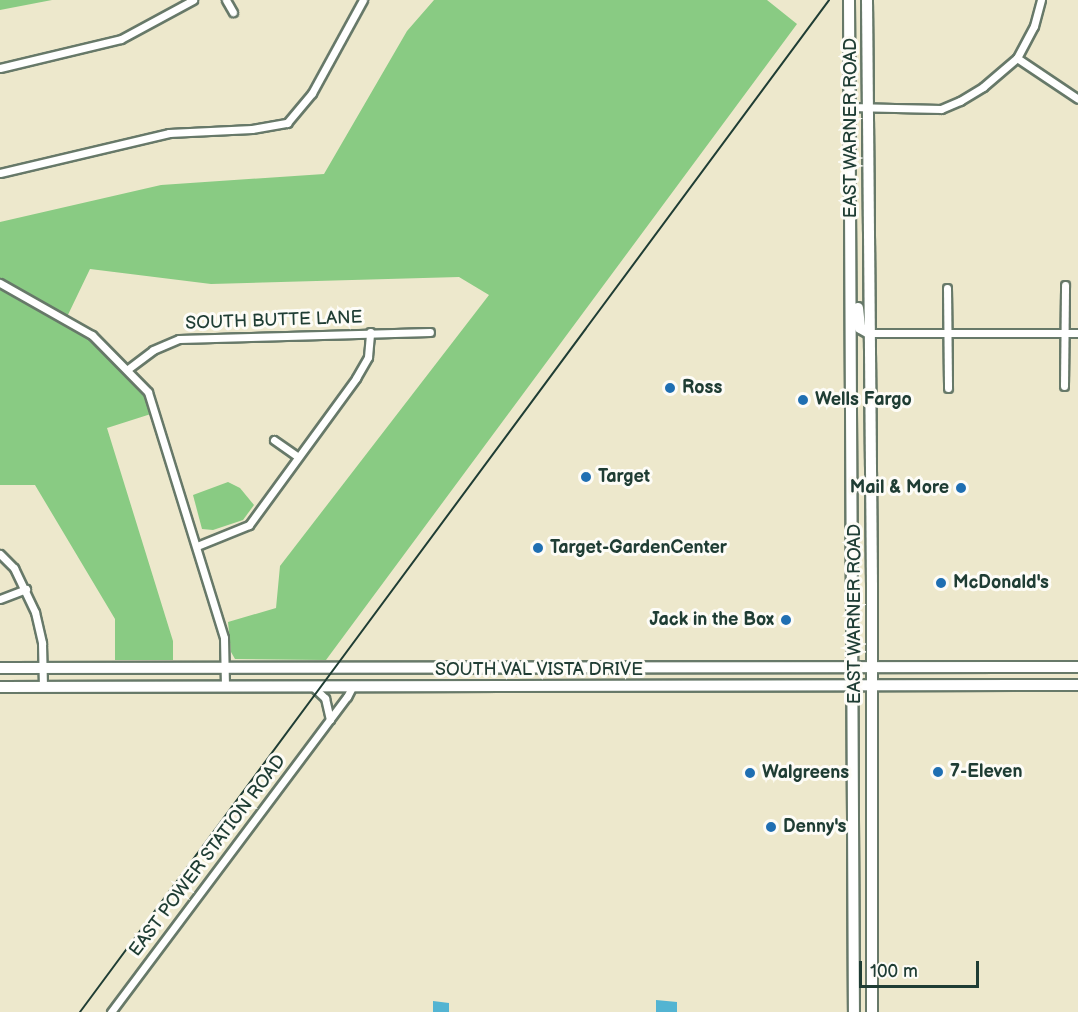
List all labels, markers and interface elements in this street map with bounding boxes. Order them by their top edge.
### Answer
street label: EAST WARNER ROAD [840,37,862,219]
street label: SOUTH BUTTE LANE [185,307,363,335]
place label: Ross [682,377,722,399]
marker: Ross [663,381,677,395]
place label: Wells Fargo [815,389,912,411]
marker: Wells Fargo [796,393,810,407]
place label: Target [598,466,650,488]
marker: Target [579,470,593,484]
place label: Mail & More [850,477,949,499]
marker: Mail & More [954,481,968,495]
street label: EAST WARNER ROAD [844,523,866,705]
place label: Target-GardenCenter [550,537,727,559]
marker: Target-GardenCenter [531,541,545,555]
place label: McDonald's [953,572,1049,594]
marker: McDonald's [934,576,948,590]
place label: Jack in the Box [649,609,774,631]
marker: Jack in the Box [779,613,793,627]
street label: SOUTH VAL VISTA DRIVE [434,659,644,681]
street label: EAST POWER STATION ROAD [125,751,291,961]
place label: 7-Eleven [950,761,1022,783]
place label: Walgreens [762,762,849,784]
marker: 7-Eleven [931,765,945,779]
marker: Walgreens [743,766,757,780]
place label: Denny's [783,816,846,838]
marker: Denny's [764,820,778,834]
scale bar [862,949,982,987]
text: 100 m [870,961,918,982]

